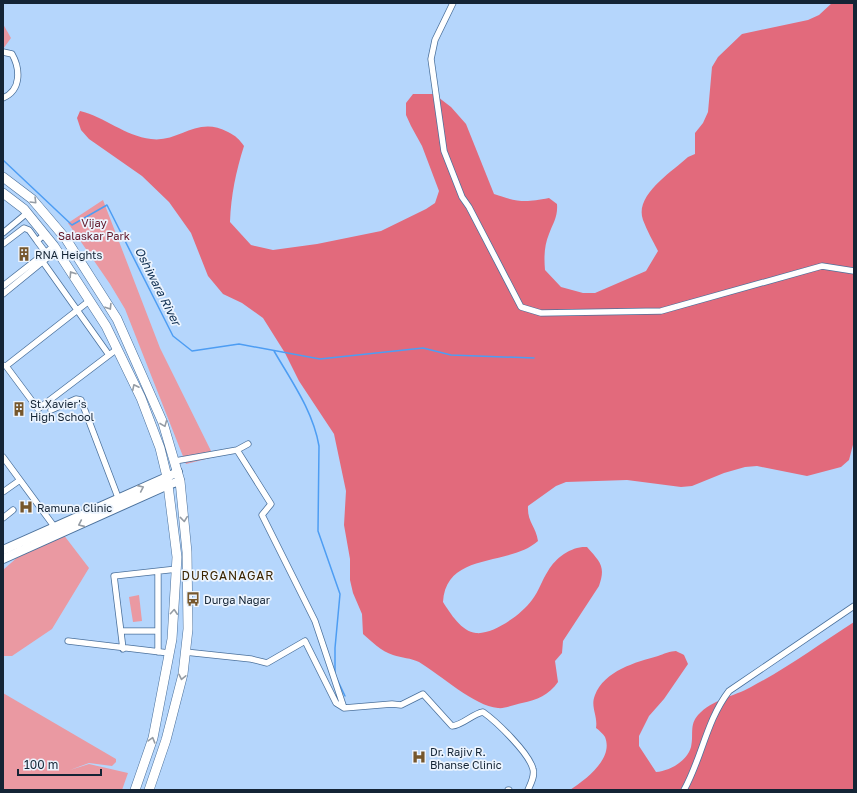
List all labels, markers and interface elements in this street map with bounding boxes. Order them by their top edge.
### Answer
one-way arrow [29,196,37,204]
park label: Vijay Salaskar Park [58,216,130,242]
water label: Oshiwara River [132,244,185,330]
building icon: RNA Heights [16,246,32,262]
place label: RNA Heights [35,248,102,261]
one-way arrow [70,271,77,278]
one-way arrow [104,302,111,309]
one-way arrow [132,384,140,392]
place label: St.Xavier's High School [30,397,95,423]
building icon: St.Xavier's High School [11,401,27,417]
one-way arrow [159,421,167,428]
one-way arrow [136,485,144,493]
hospital icon: Ramuna Clinic [18,499,34,515]
place label: Ramuna Clinic [37,501,112,514]
one-way arrow [179,516,188,522]
one-way arrow [78,519,85,527]
district label: DURGANAGAR [182,568,274,583]
bus stop icon: Durga Nagar [185,591,201,607]
place label: Durga Nagar [204,593,271,606]
one-way arrow [169,609,178,615]
one-way arrow [178,674,186,680]
one-way arrow [147,737,156,744]
place label: Dr. Rajiv R. Bhanse Clinic [430,745,502,771]
hospital icon: Dr. Rajiv R. Bhanse Clinic [411,749,427,765]
scale bar [18,751,101,777]
text: 100 m [24,757,58,772]

